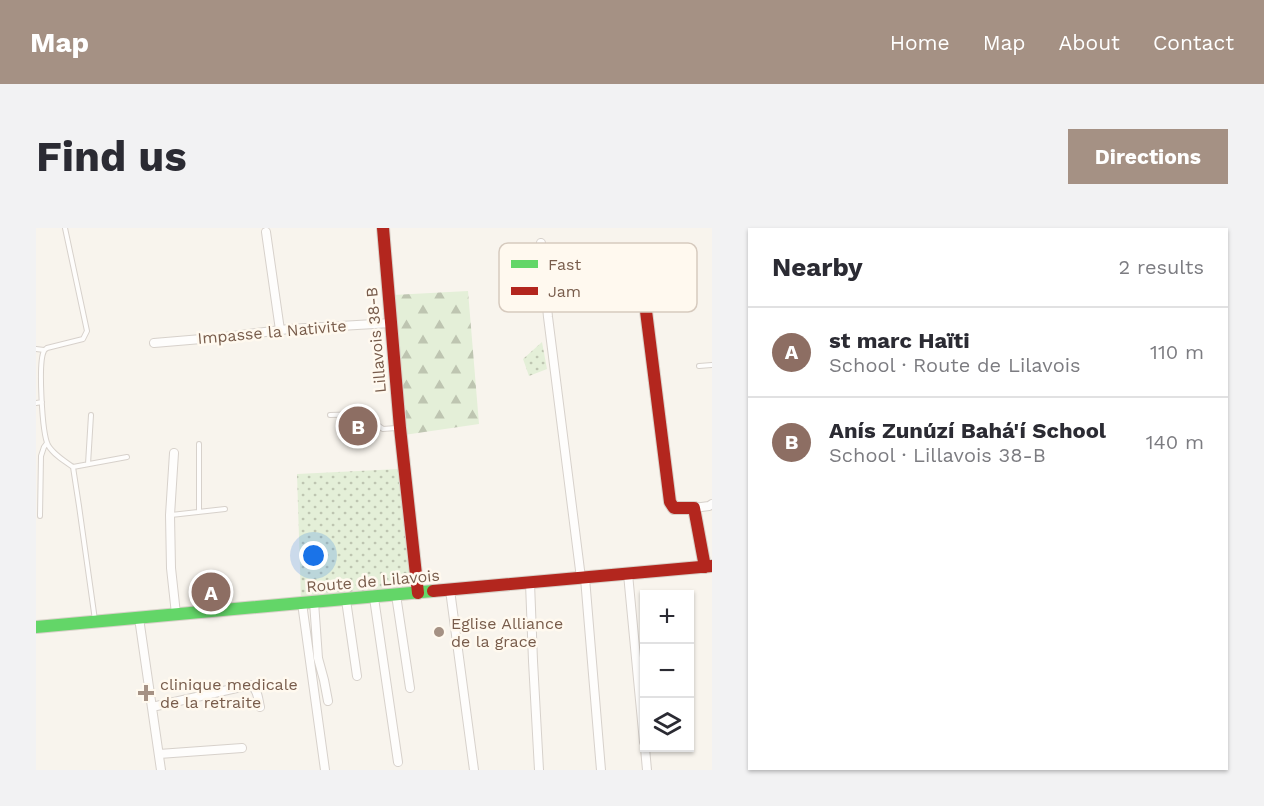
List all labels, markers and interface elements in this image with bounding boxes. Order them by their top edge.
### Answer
text: Map [30,26,89,59]
text: Home [890,30,950,55]
text: Map [983,30,1026,55]
text: About [1059,30,1120,55]
text: Contact [1153,30,1234,55]
button: Directions [1068,129,1228,184]
text: Find us [36,132,187,181]
legend [499,243,697,312]
text: Nearby [772,252,863,282]
text: Fast [548,255,581,274]
text: 2 results [1119,255,1204,279]
text: Jam [548,282,581,301]
street label: Lillavois 38-B [362,286,390,394]
street label: Impasse la Nativite [197,316,347,348]
text: st marc Haïti [829,328,970,353]
text: A [785,340,798,364]
text: 110 m [1150,340,1204,364]
text: School · Route de Lilavois [829,353,1081,377]
pin: B [338,404,378,448]
text: Anís Zunúzí Bahá'í School [829,418,1106,443]
text: B [785,430,798,454]
text: 140 m [1146,430,1204,454]
text: School · Lillavois 38-B [829,443,1046,467]
your location [299,541,328,570]
street label: Route de Lilavois [305,566,441,596]
pin: A [192,570,231,614]
map controls [640,590,694,752]
button: + [640,590,694,644]
place label: Eglise Alliance de la grace [451,614,563,651]
marker: Eglise Alliance de la grace [432,625,446,639]
button: − [640,644,694,698]
place label: clinique medicale de la retraite [160,675,298,712]
marker: clinique medicale de la retraite [137,684,155,702]
button: layers [640,698,694,752]

